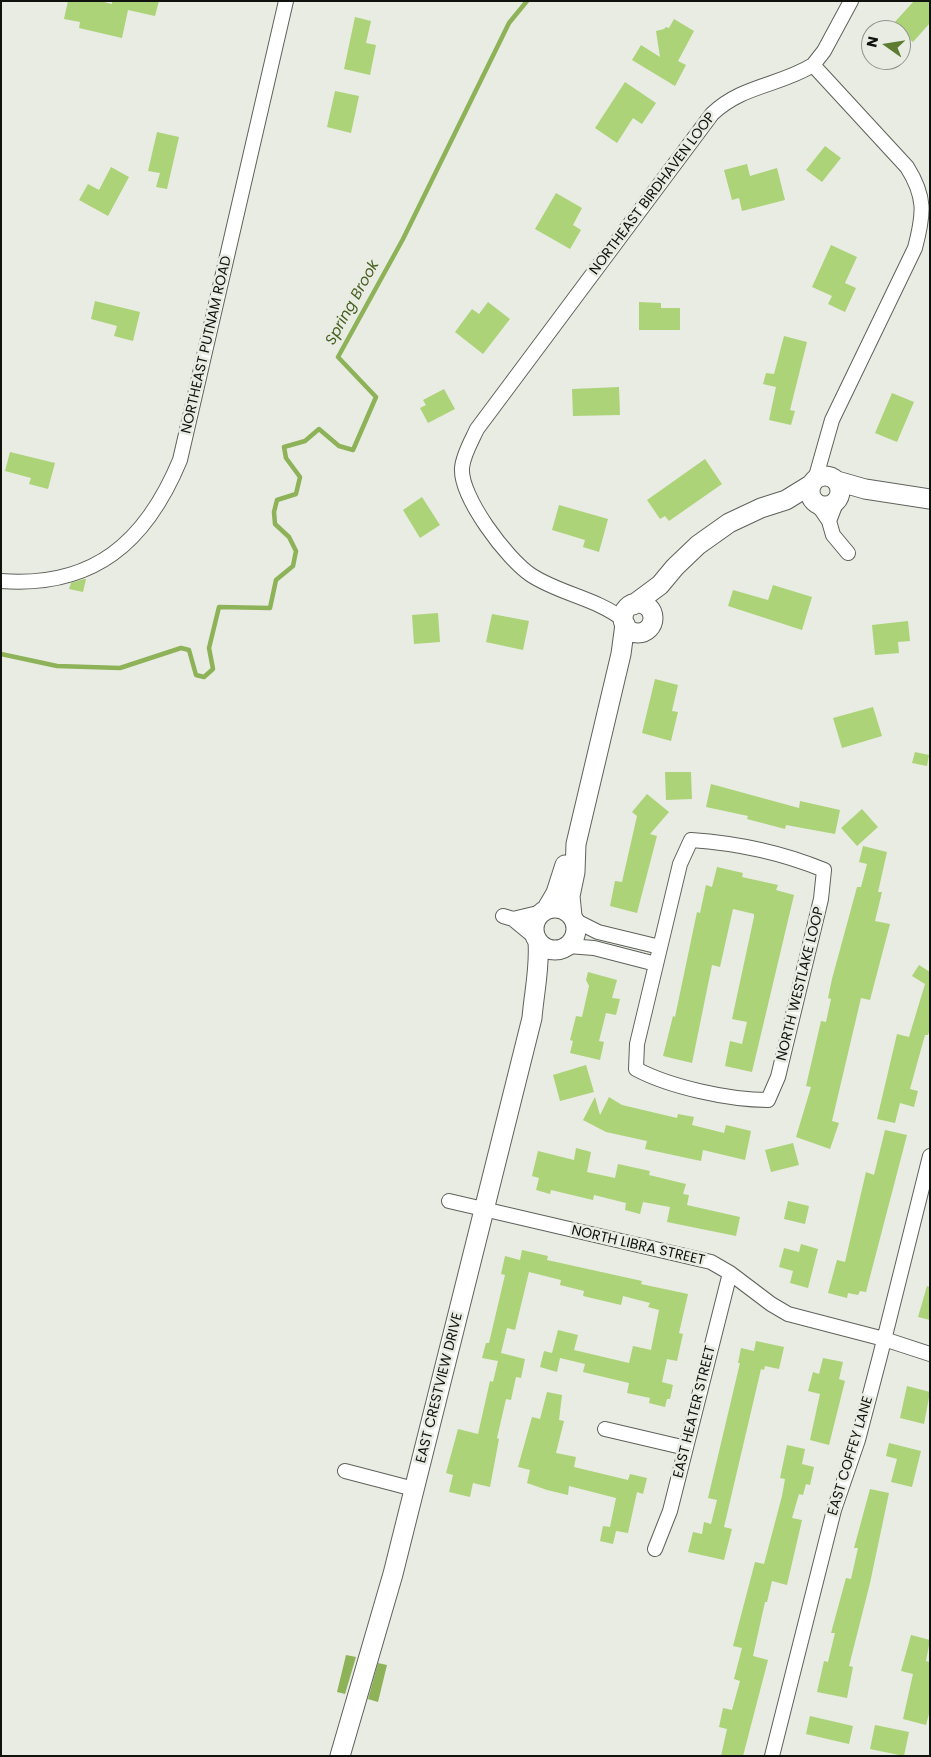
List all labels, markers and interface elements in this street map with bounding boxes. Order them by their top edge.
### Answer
north arrow [861,20,911,70]
text: N [861,34,883,49]
street label: NORTHEAST BIRDHAVEN LOOP [586,110,720,278]
street label: NORTHEAST PUTNAM ROAD [178,255,236,435]
water label: Spring Brook [322,257,384,349]
street label: NORTH WESTLAKE LOOP [774,905,828,1063]
street label: NORTH LIBRA STREET [570,1222,706,1270]
street label: EAST CRESTVIEW DRIVE [413,1311,467,1465]
street label: EAST HEATER STREET [670,1344,720,1480]
street label: EAST COFFEY LANE [825,1394,877,1518]

